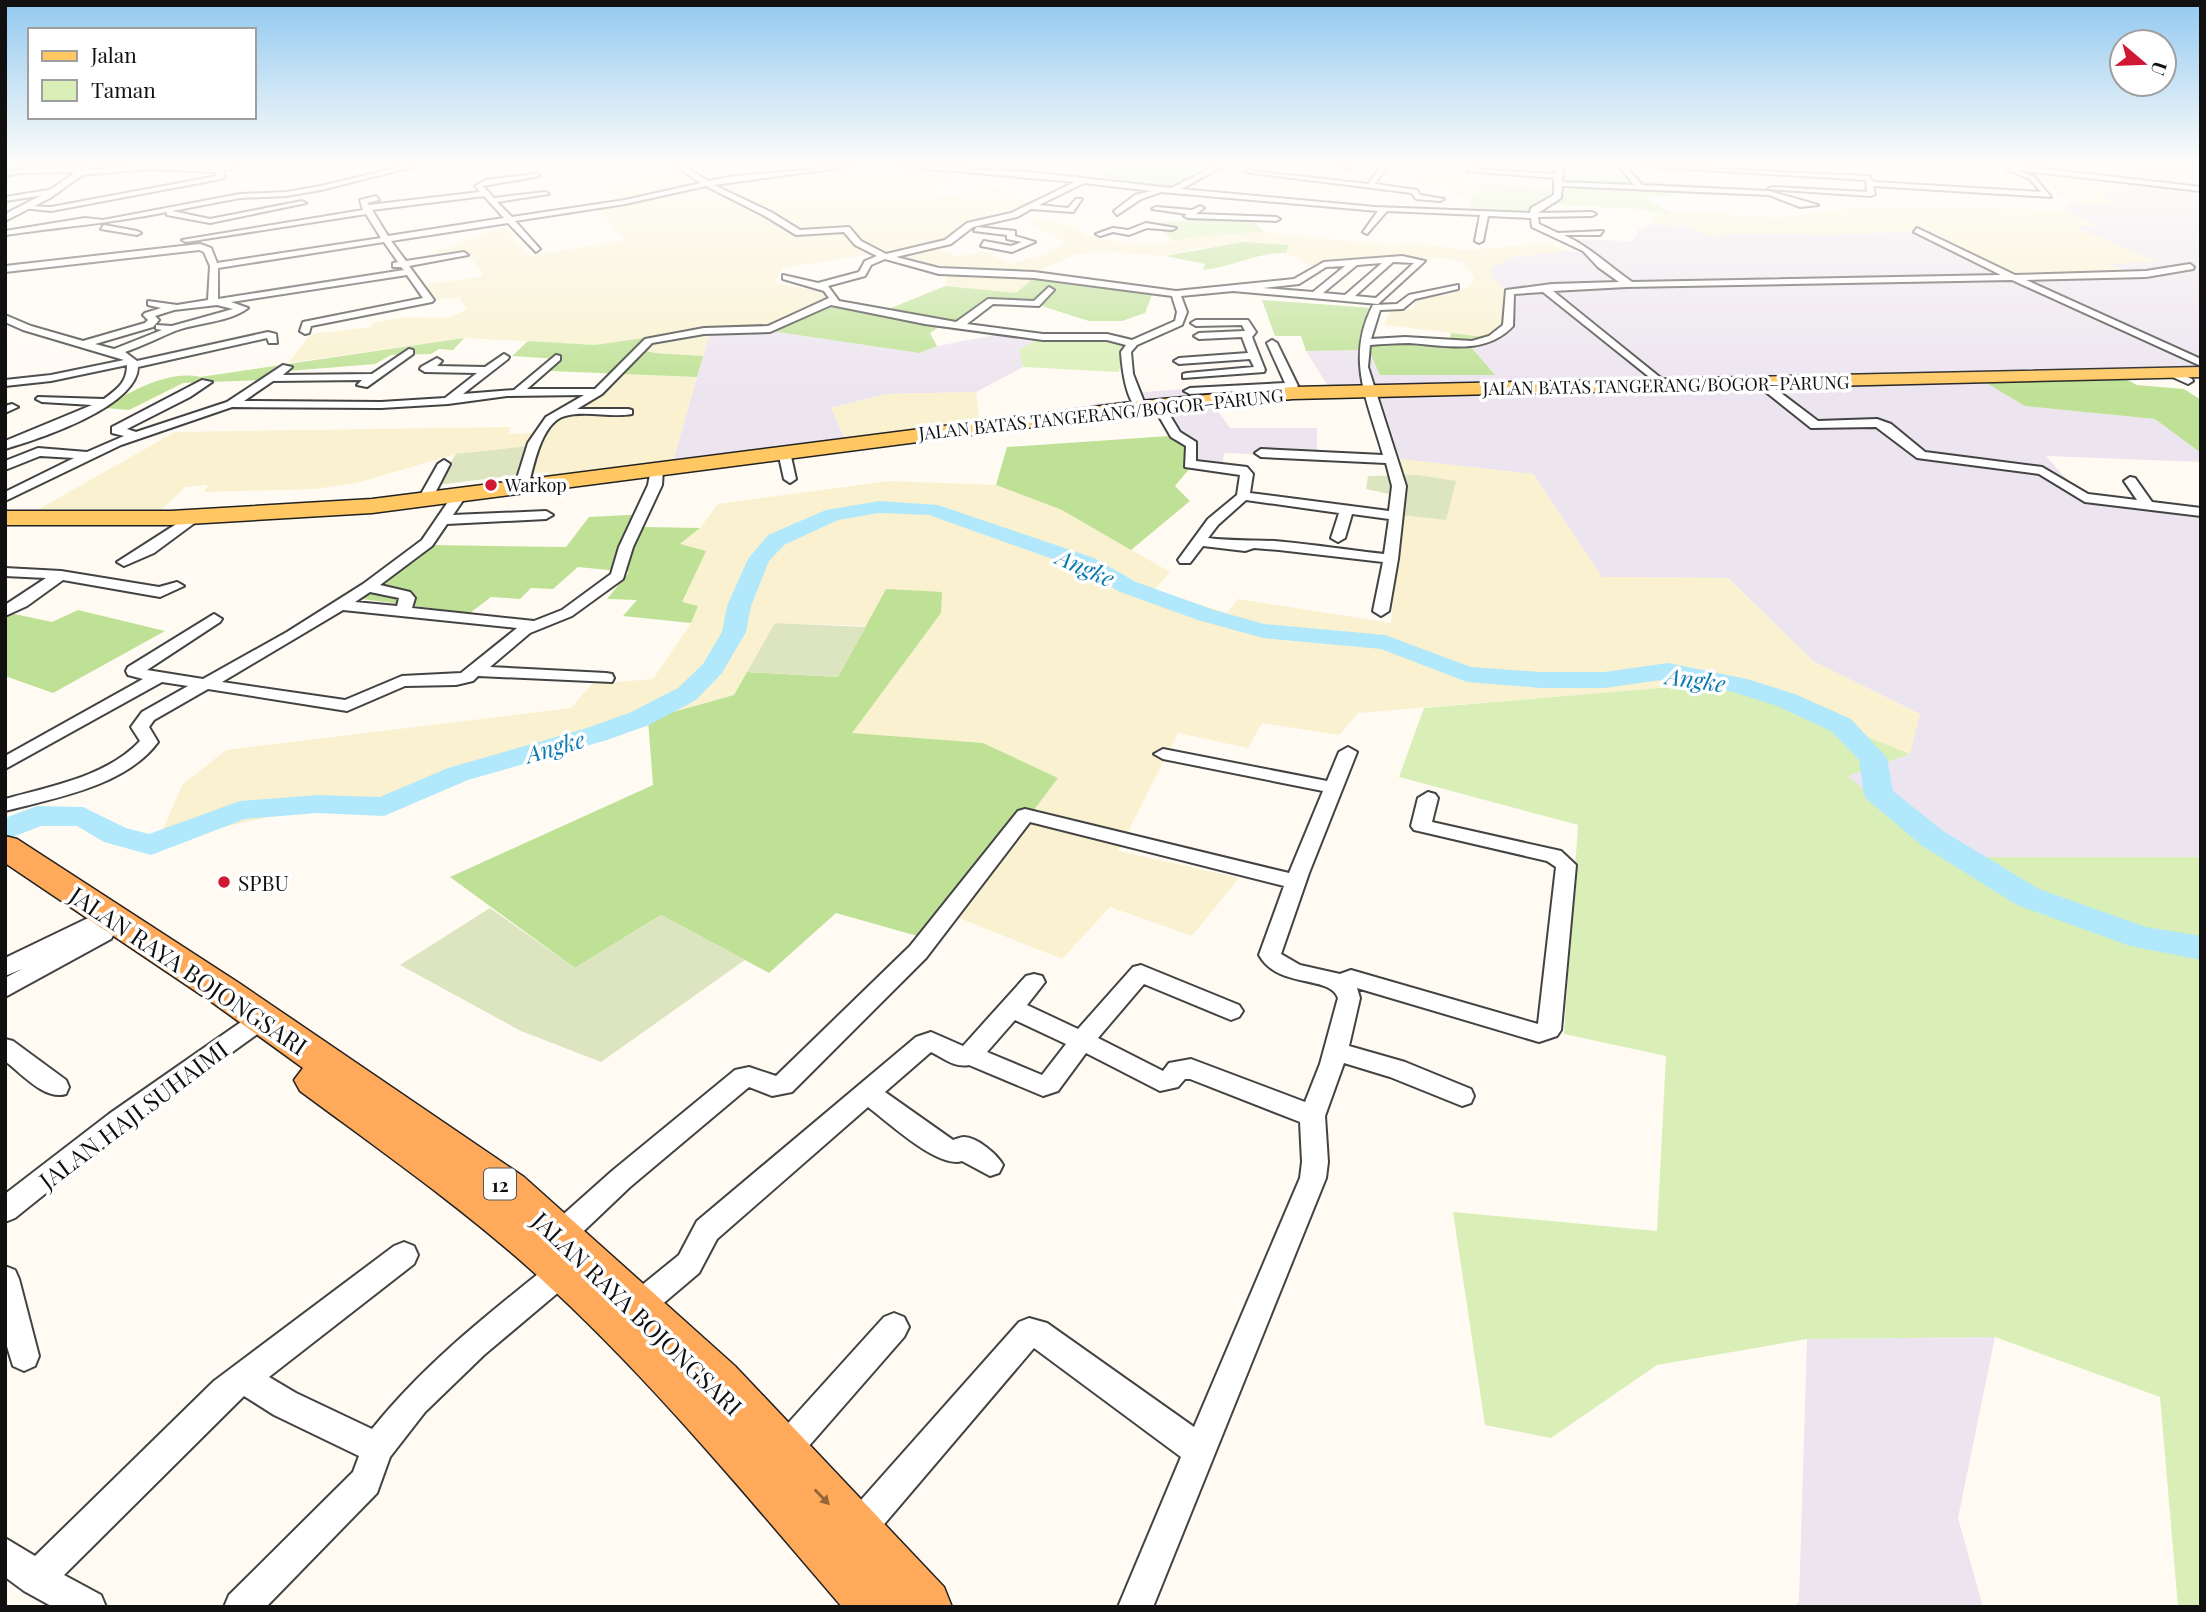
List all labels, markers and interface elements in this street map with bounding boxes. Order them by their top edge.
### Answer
legend [28,28,256,119]
north arrow [2108,28,2178,98]
text: Jalan [90,40,137,68]
text: U [2146,58,2174,79]
text: Taman [91,75,156,103]
street label: JALAN BATAS TANGERANG/BOGOR–PARUNG [1481,370,1850,400]
street label: JALAN BATAS TANGERANG/BOGOR–PARUNG [916,383,1285,445]
place label: Warkop [504,473,567,497]
marker: Warkop [483,477,499,493]
water label: Angke [1051,540,1120,593]
water label: Angke [1662,659,1728,699]
water label: Angke [520,723,588,770]
place label: SPBU [238,868,289,896]
marker: SPBU [216,874,232,890]
street label: JALAN RAYA BOJONGSARI [63,878,314,1062]
street label: JALAN HAJI SUHAIMI [31,1032,234,1196]
road number: 12 [484,1168,516,1200]
street label: JALAN RAYA BOJONGSARI [525,1204,750,1422]
one-way arrow [814,1488,830,1505]

